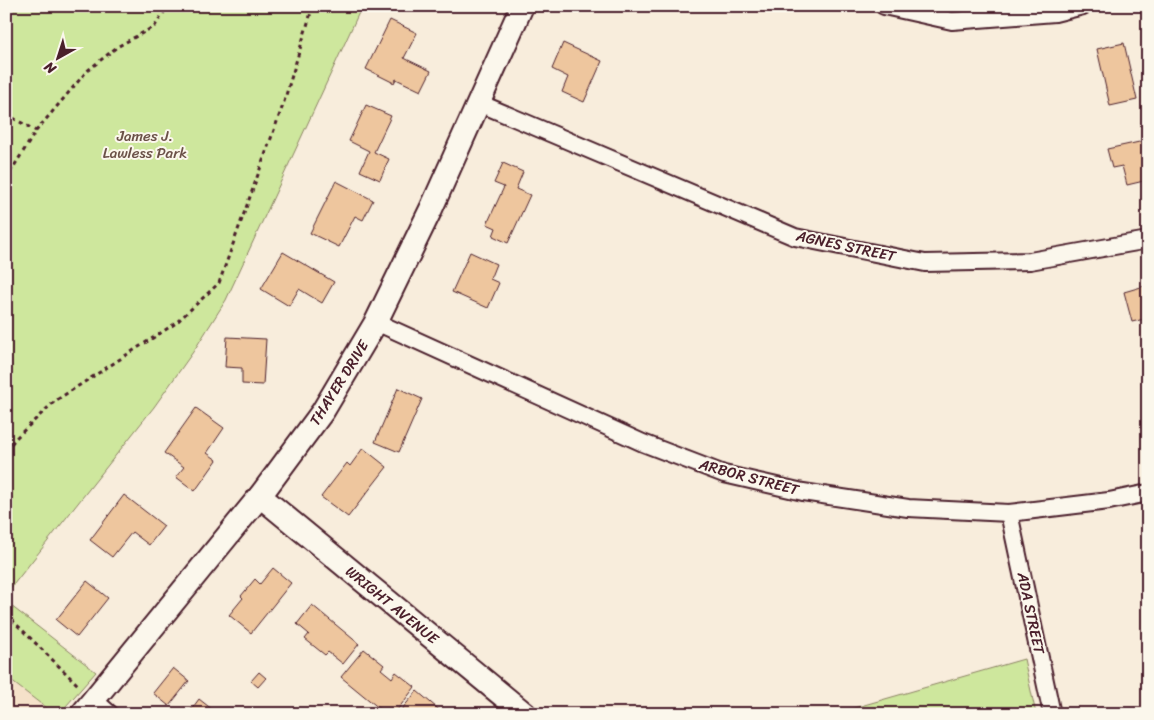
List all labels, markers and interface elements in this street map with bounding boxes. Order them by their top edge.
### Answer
north arrow [32,32,82,82]
text: N [38,55,63,81]
park label: James J. Lawless Park [103,123,187,166]
street label: AGNES STREET [793,223,900,270]
street label: THAYER DRIVE [302,333,377,431]
street label: ARBOR STREET [695,451,803,503]
street label: WRIGHT AVENUE [339,559,446,652]
street label: ADA STREET [1009,569,1053,657]

